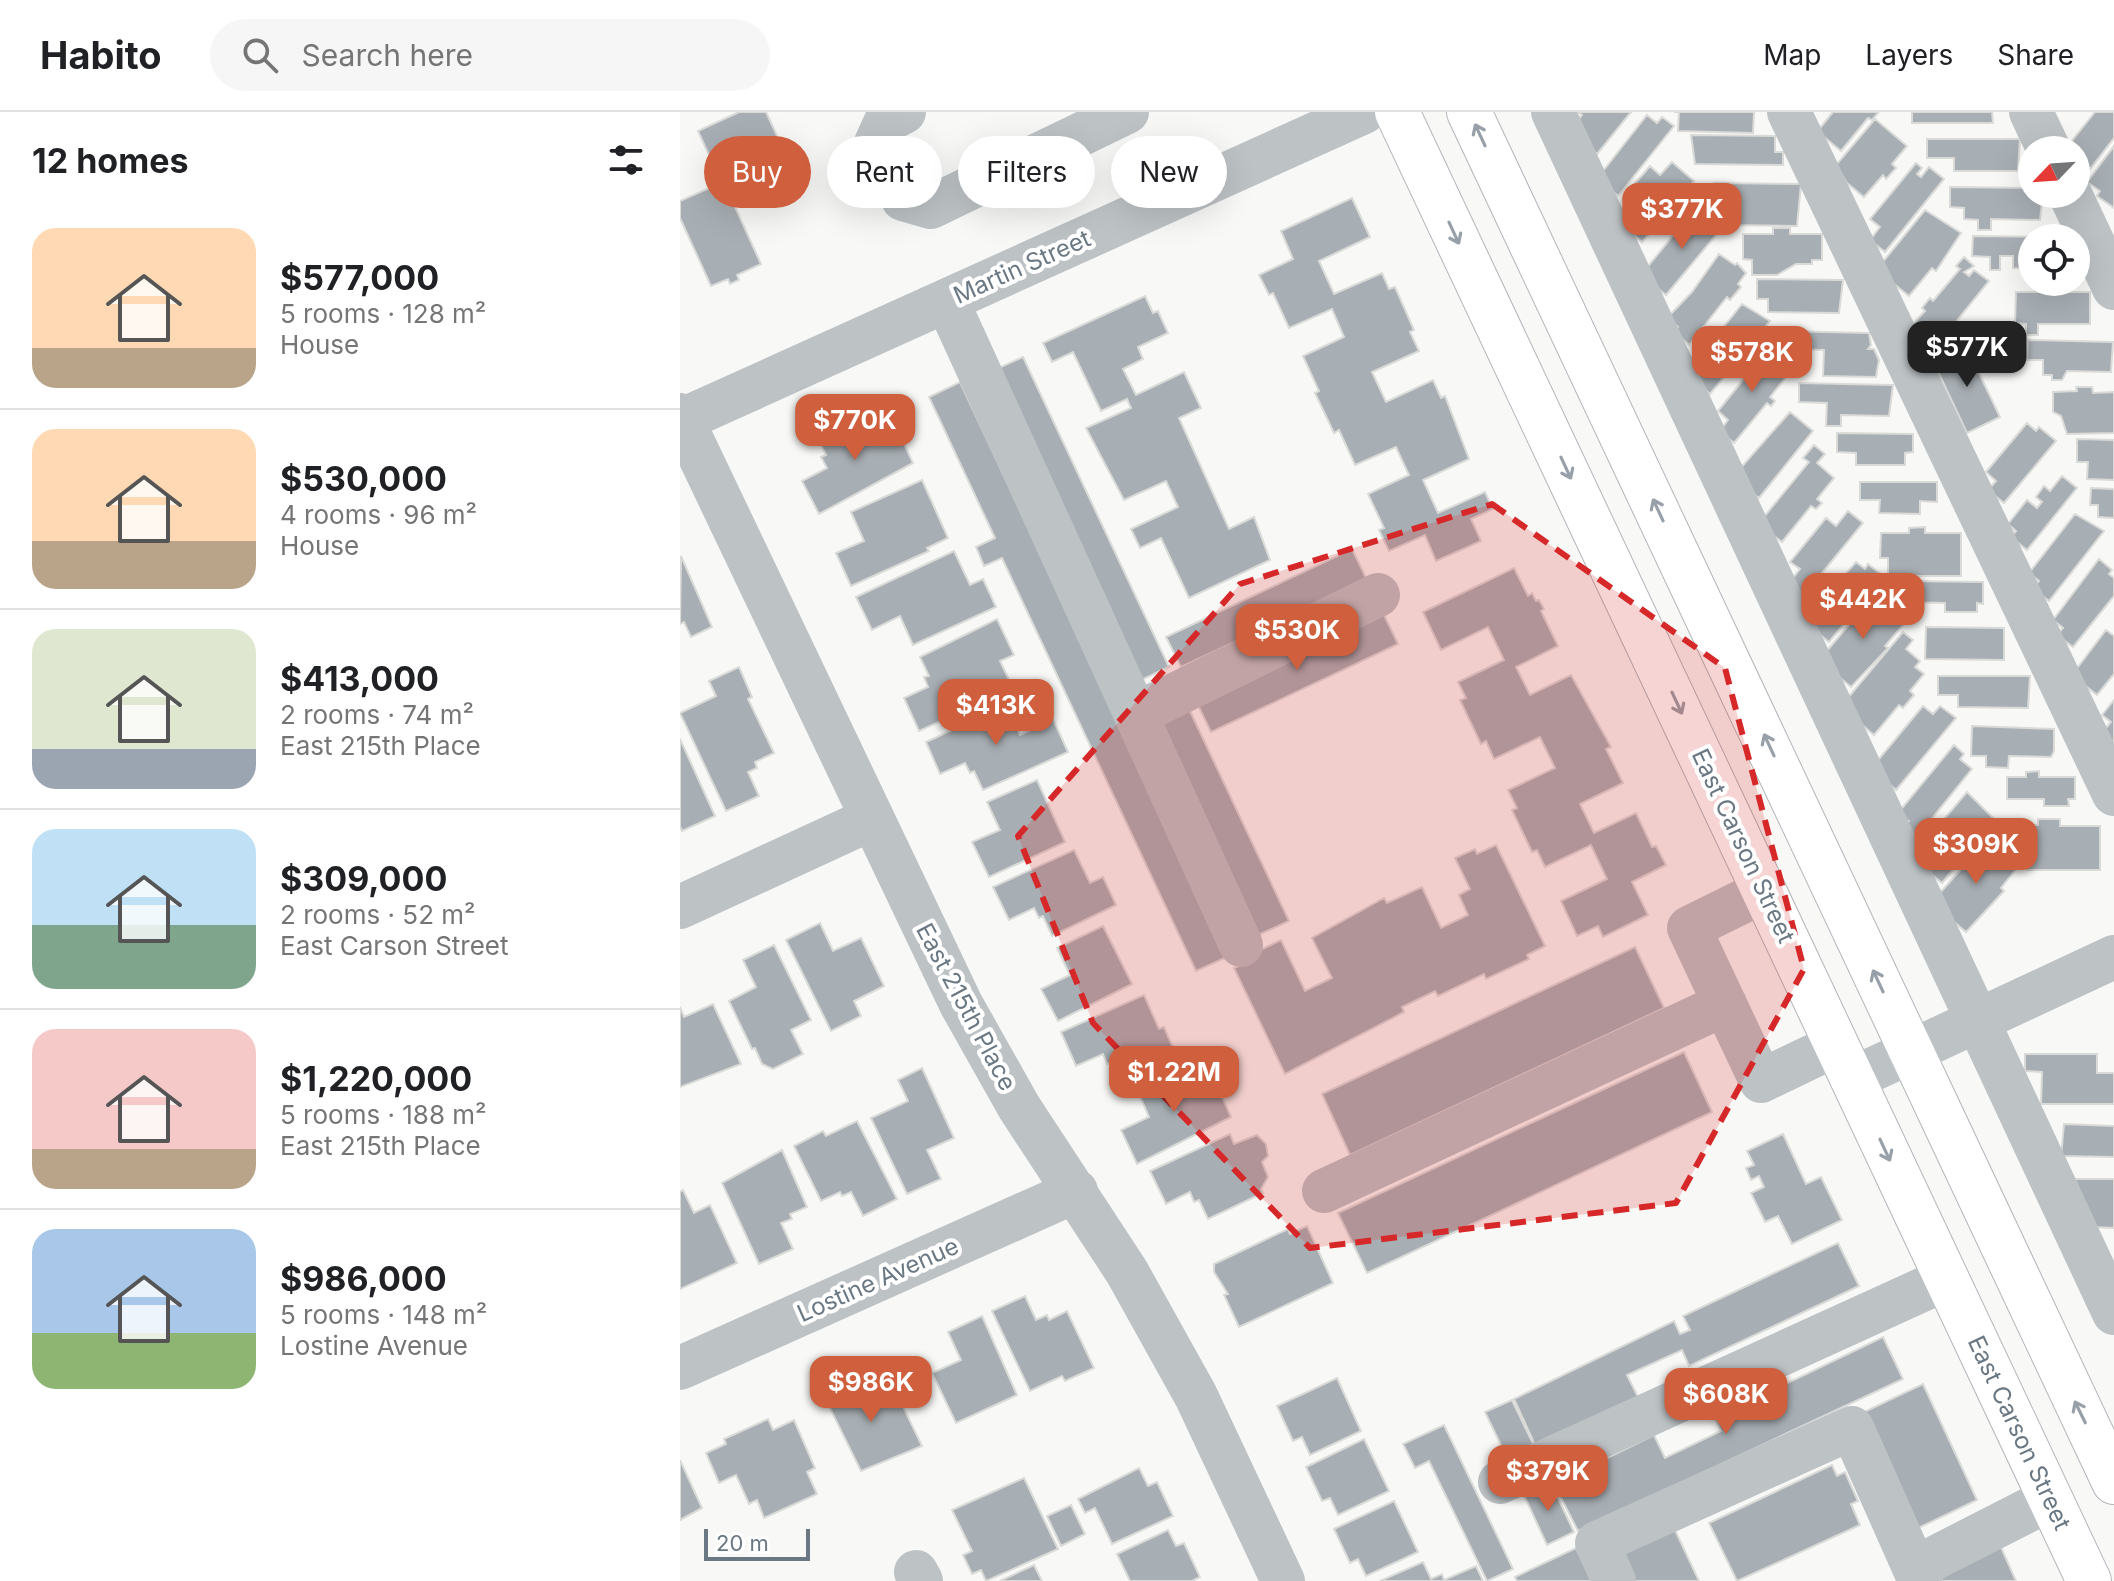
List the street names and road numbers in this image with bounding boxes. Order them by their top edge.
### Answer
street label: Martin Street [949,223,1095,310]
street label: East Carson Street [1686,744,1801,948]
street label: East 215th Place [910,918,1023,1095]
street label: Lostine Avenue [793,1231,963,1328]
street label: East Carson Street [1962,1331,2077,1535]

